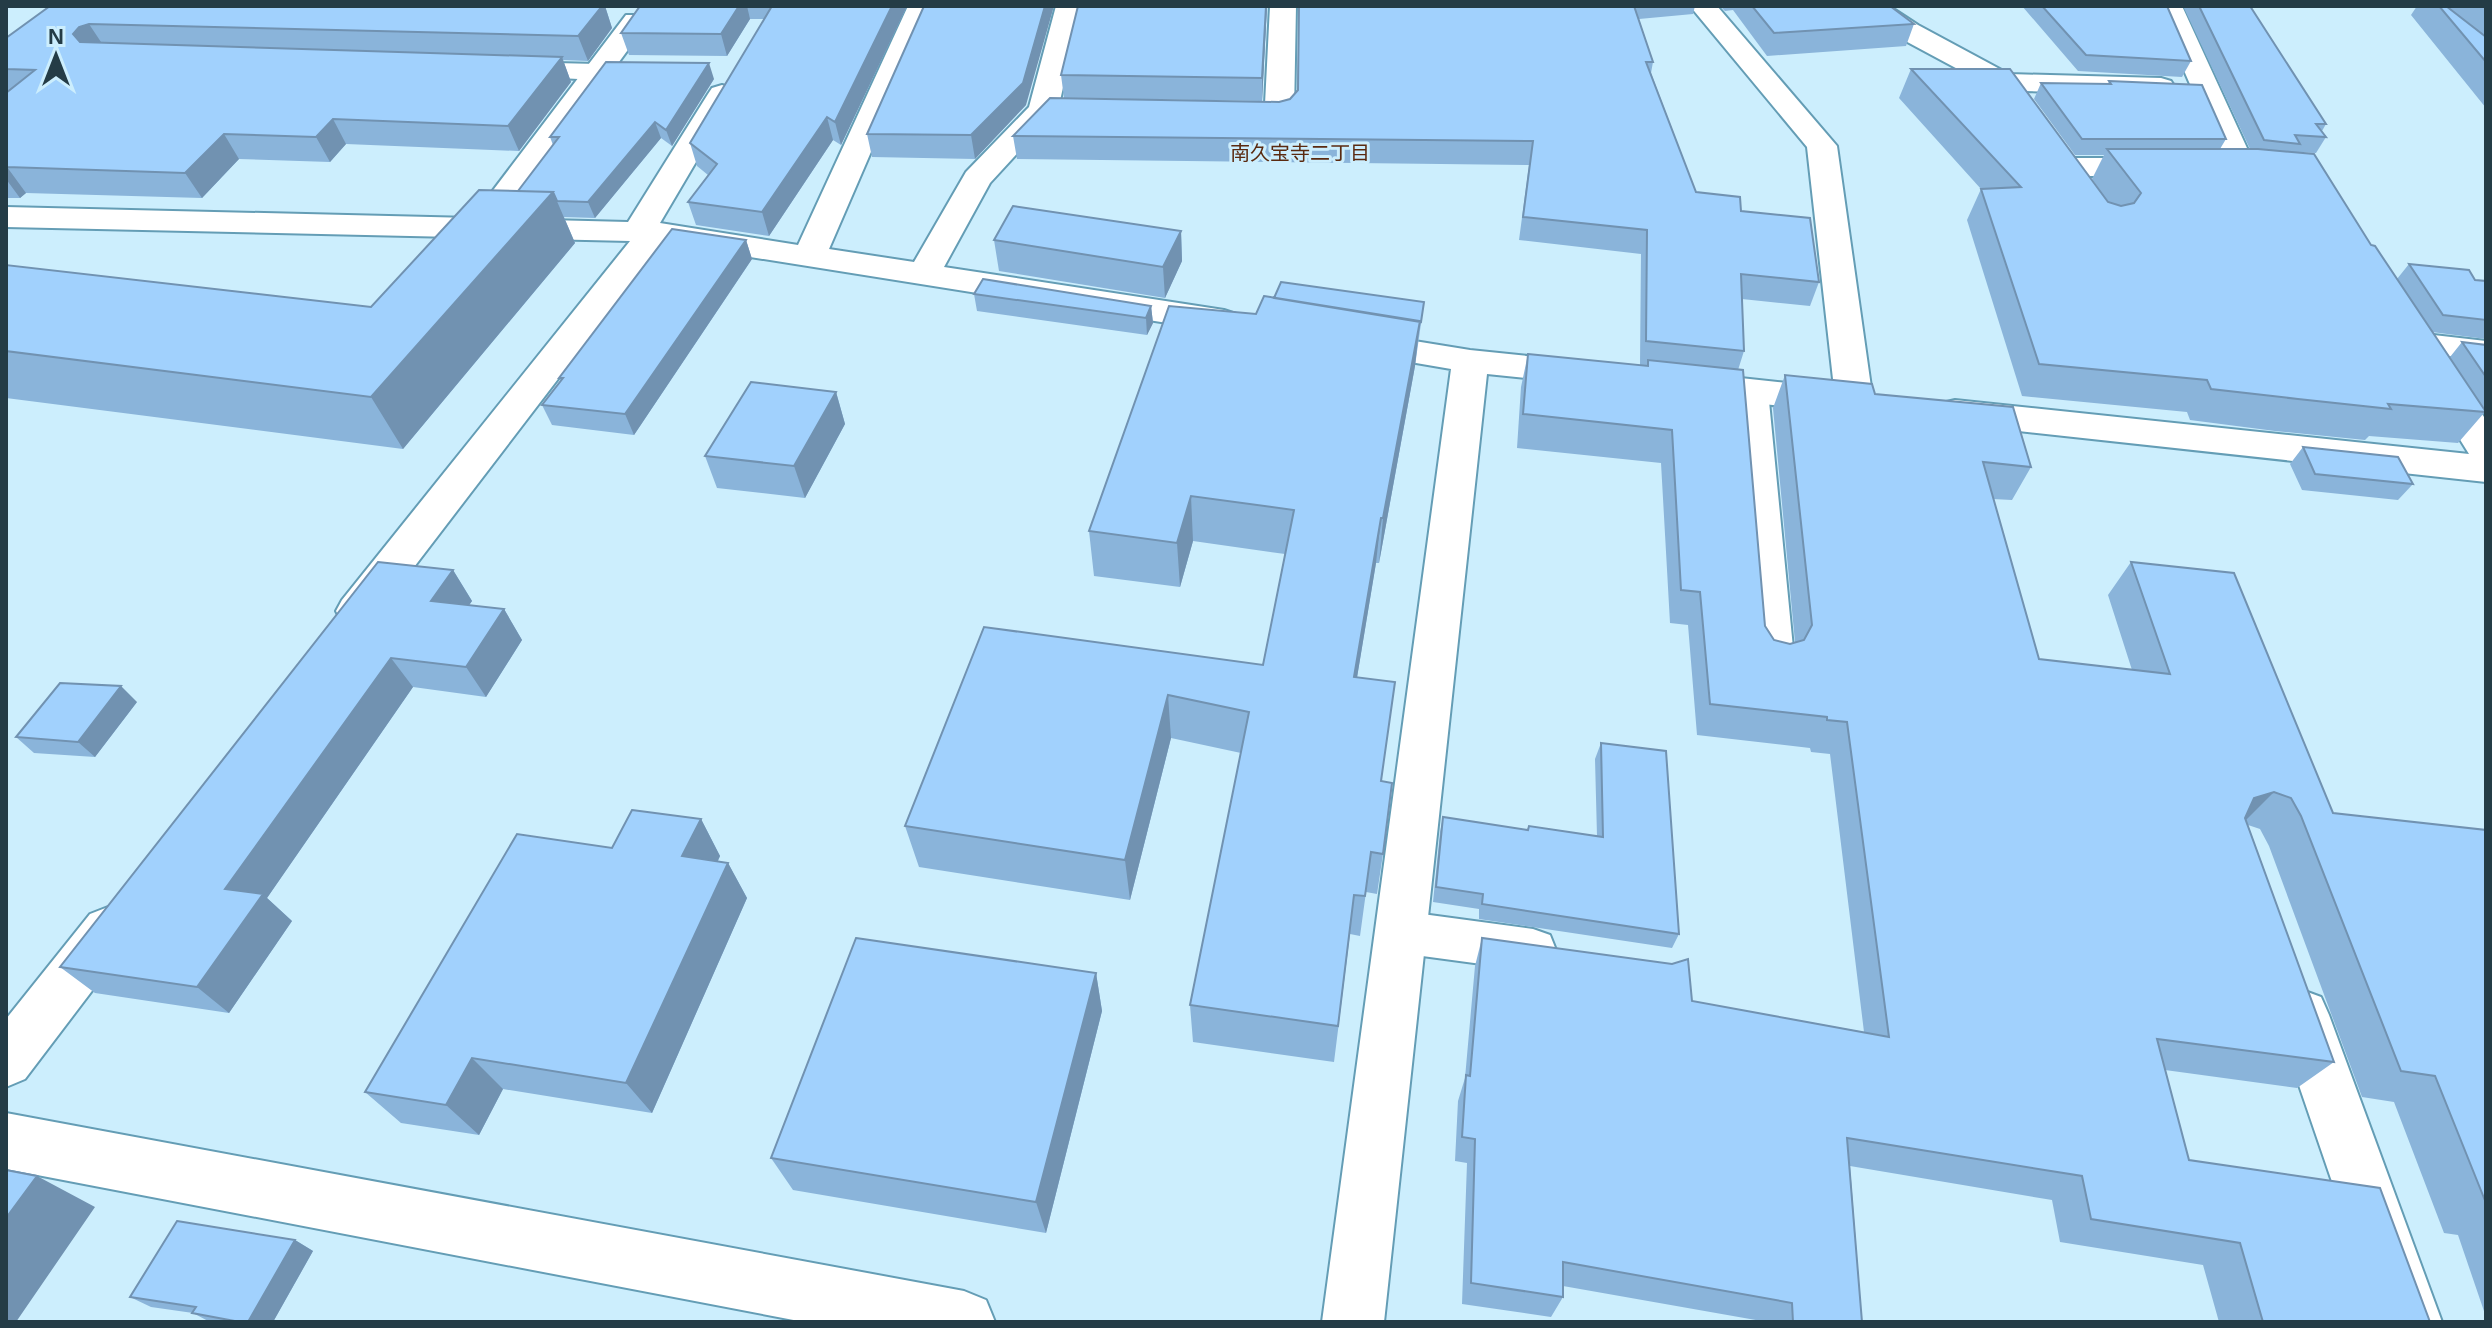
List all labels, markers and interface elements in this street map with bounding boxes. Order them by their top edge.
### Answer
north arrow [16,16,96,96]
text: N [48,24,64,49]
district label: 南久宝寺二丁目 [1230,142,1370,164]

